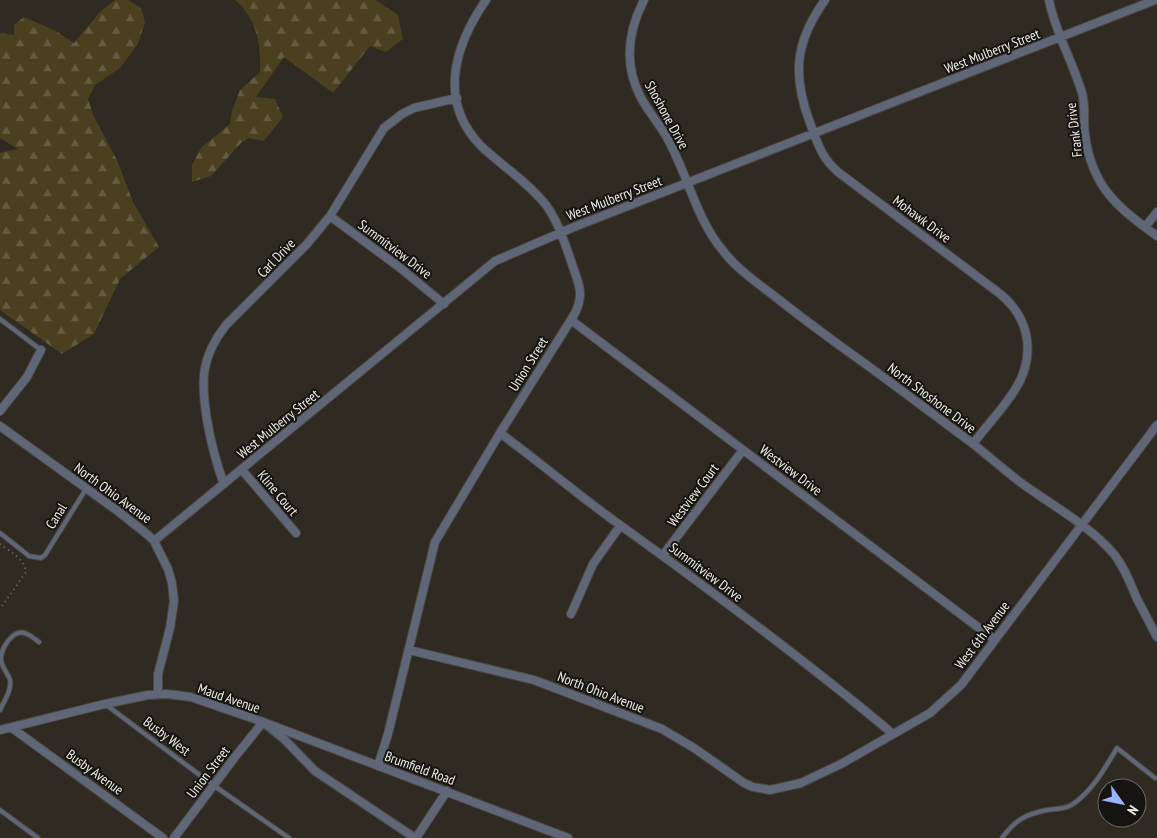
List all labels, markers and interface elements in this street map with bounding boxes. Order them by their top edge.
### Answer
street label: West Mulberry Street [942,24,1042,77]
street label: Shoshone Drive [641,78,693,153]
street label: Frank Drive [1062,101,1086,158]
street label: West Mulberry Street [564,171,664,224]
street label: Mohawk Drive [889,191,955,247]
street label: Summitview Drive [355,215,436,283]
street label: Carl Drive [253,235,299,281]
street label: Union Street [504,333,552,394]
street label: North Shoshone Drive [884,359,980,437]
street label: West Mulberry Street [233,385,323,463]
street label: Westview Drive [756,441,826,499]
street label: North Ohio Avenue [71,459,156,527]
street label: Westview Court [663,460,723,530]
street label: Kline Court [254,466,302,520]
street label: Canal [41,499,71,532]
street label: Summitview Drive [666,538,747,606]
street label: West 6th Avenue [951,597,1014,673]
street label: North Ohio Avenue [555,667,647,717]
street label: Maud Avenue [196,679,263,717]
street label: Busby West [140,712,194,760]
street label: Union Street [183,742,234,802]
street label: Busby Avenue [63,745,127,799]
street label: Brumfield Road [382,747,458,789]
north arrow [1097,778,1147,828]
text: N [1123,802,1143,818]

